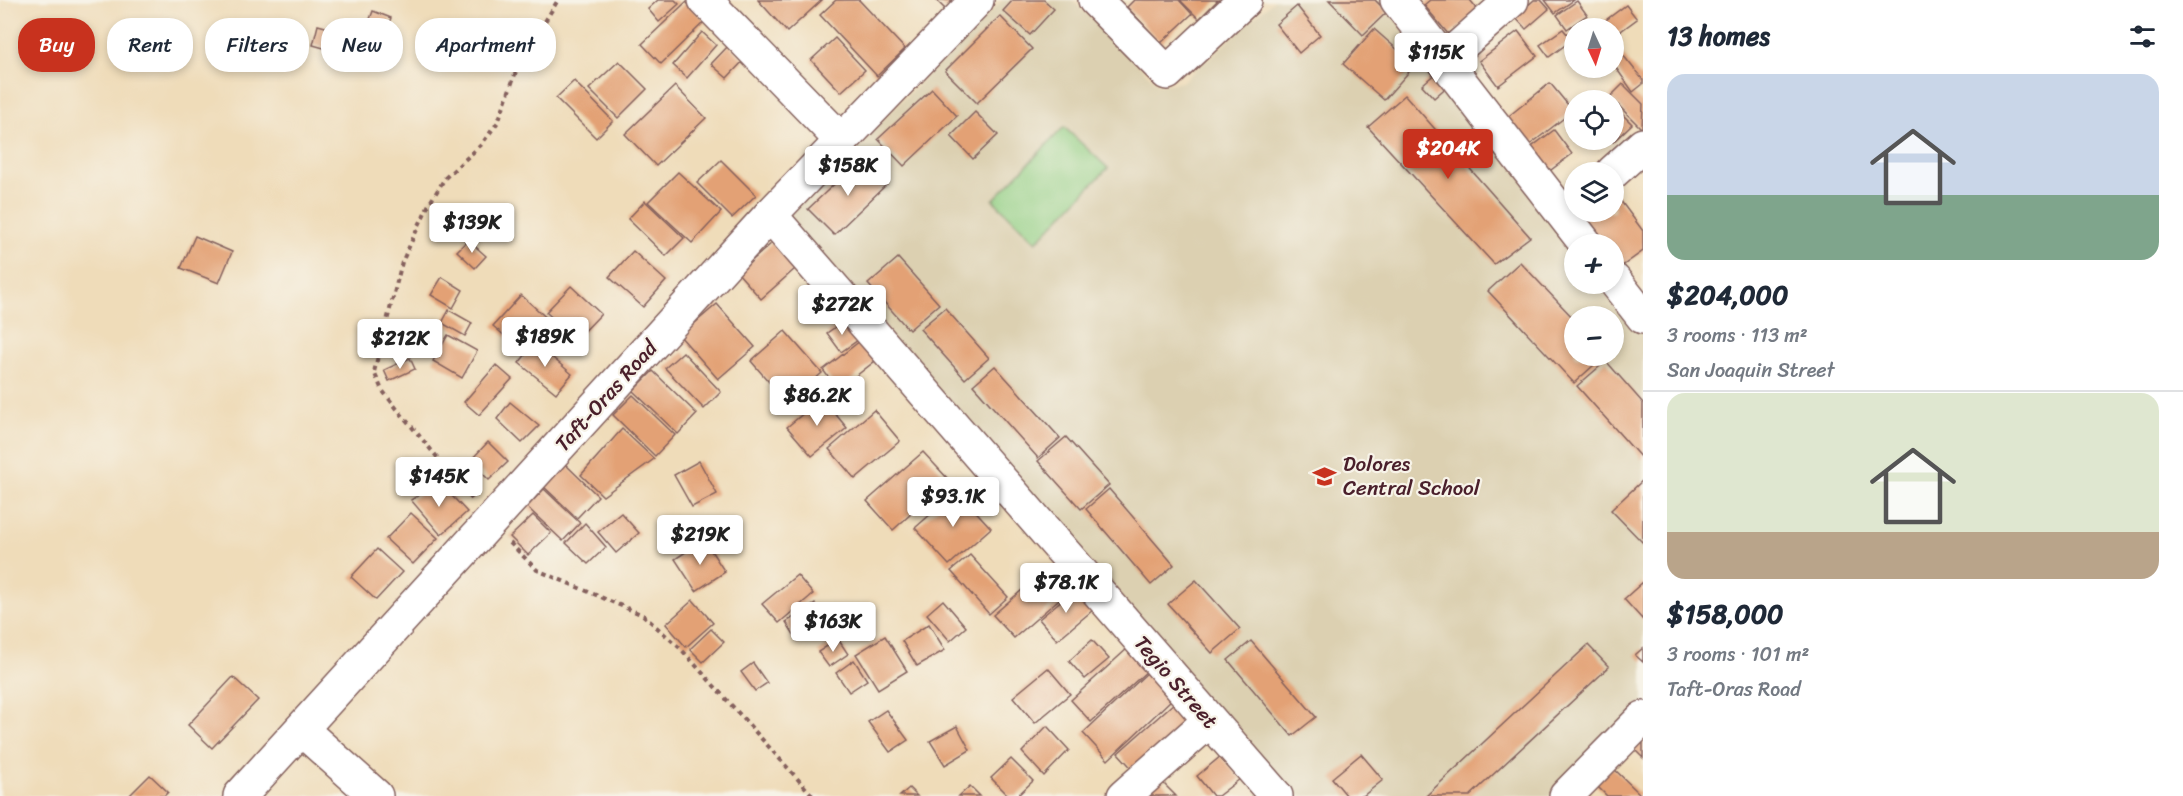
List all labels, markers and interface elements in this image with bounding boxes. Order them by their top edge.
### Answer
text: 13 homes [1667,13,1770,59]
chip: Buy [18,18,95,72]
chip: Rent [107,18,193,72]
chip: Filters [205,18,309,72]
chip: New [321,18,403,72]
chip: Apartment [415,18,556,72]
north arrow [1564,18,1624,78]
map controls [1564,18,1624,366]
icon: filters [2126,20,2159,53]
pin: $115K [1394,33,1478,84]
text: $115K [1409,35,1464,70]
button: locate [1564,90,1624,150]
icon: home [1859,113,1967,221]
pin: $204K [1406,129,1490,180]
text: $204K [1417,131,1479,166]
pin: $158K [806,146,890,197]
text: $158K [819,148,877,183]
button: layers [1564,162,1624,222]
pin: $139K [430,203,514,254]
text: $139K [443,205,501,240]
button: + [1564,234,1624,294]
text: $204,000 [1667,272,1788,318]
pin: $272K [800,285,884,336]
text: $272K [812,287,872,322]
button: − [1564,306,1624,366]
pin: $189K [503,317,587,368]
text: 3 rooms · 113 m² [1667,318,1808,353]
pin: $212K [358,319,442,370]
text: $189K [516,319,574,354]
text: $212K [371,321,429,356]
street label: Taft-Oras Road [545,330,668,461]
text: San Joaquin Street [1667,353,1835,388]
pin: $86.2K [768,376,866,427]
text: $86.2K [784,378,850,413]
icon: home [1859,432,1967,540]
place label: Dolores Central School [1343,445,1481,507]
pin: $145K [397,457,481,508]
text: $145K [410,459,468,494]
school or university icon: Dolores Central School [1312,463,1338,489]
pin: $93.1K [904,477,1002,528]
text: $93.1K [921,479,985,514]
pin: $219K [658,515,742,566]
text: $219K [671,517,729,552]
pin: $78.1K [1017,563,1115,614]
text: $78.1K [1034,565,1098,600]
text: $158,000 [1667,591,1784,637]
pin: $163K [791,602,875,653]
text: $163K [805,604,861,639]
street label: Tegio Street [1124,626,1228,738]
text: 3 rooms · 101 m² [1667,637,1809,672]
text: Taft-Oras Road [1667,672,1801,707]

